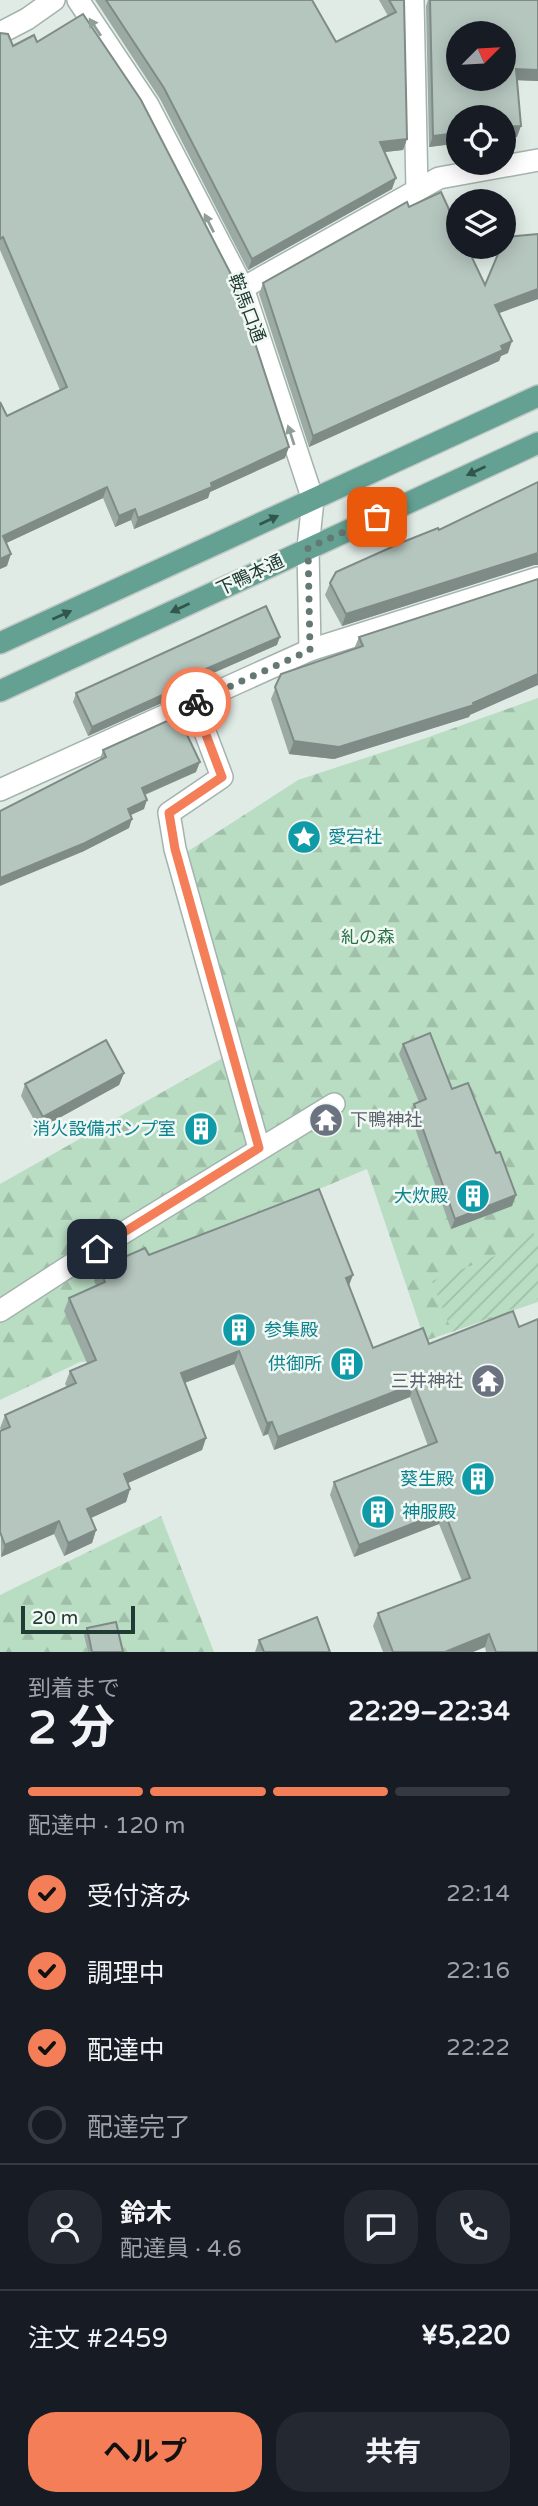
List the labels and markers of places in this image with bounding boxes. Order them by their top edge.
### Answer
pin [347,487,407,547]
place icon: 愛宕社 [285,818,323,856]
place label: 愛宕社 [328,826,382,848]
temple icon: 下鴨神社 [307,1101,345,1139]
place label: 下鴨神社 [350,1109,422,1131]
building icon: 消火設備ポンプ室 [182,1110,220,1148]
place label: 消火設備ポンプ室 [33,1118,176,1140]
building icon: 大炊殿 [454,1177,492,1215]
place label: 大炊殿 [394,1185,448,1207]
pin [67,1219,127,1279]
building icon: 参集殿 [220,1311,258,1349]
place label: 参集殿 [264,1319,318,1341]
building icon: 供御所 [328,1345,366,1383]
place label: 供御所 [268,1353,322,1375]
temple icon: 三井神社 [469,1362,507,1400]
place label: 三井神社 [391,1370,463,1392]
building icon: 葵生殿 [459,1460,497,1498]
place label: 葵生殿 [400,1468,454,1490]
building icon: 神服殿 [359,1493,397,1531]
place label: 神服殿 [402,1501,456,1523]

